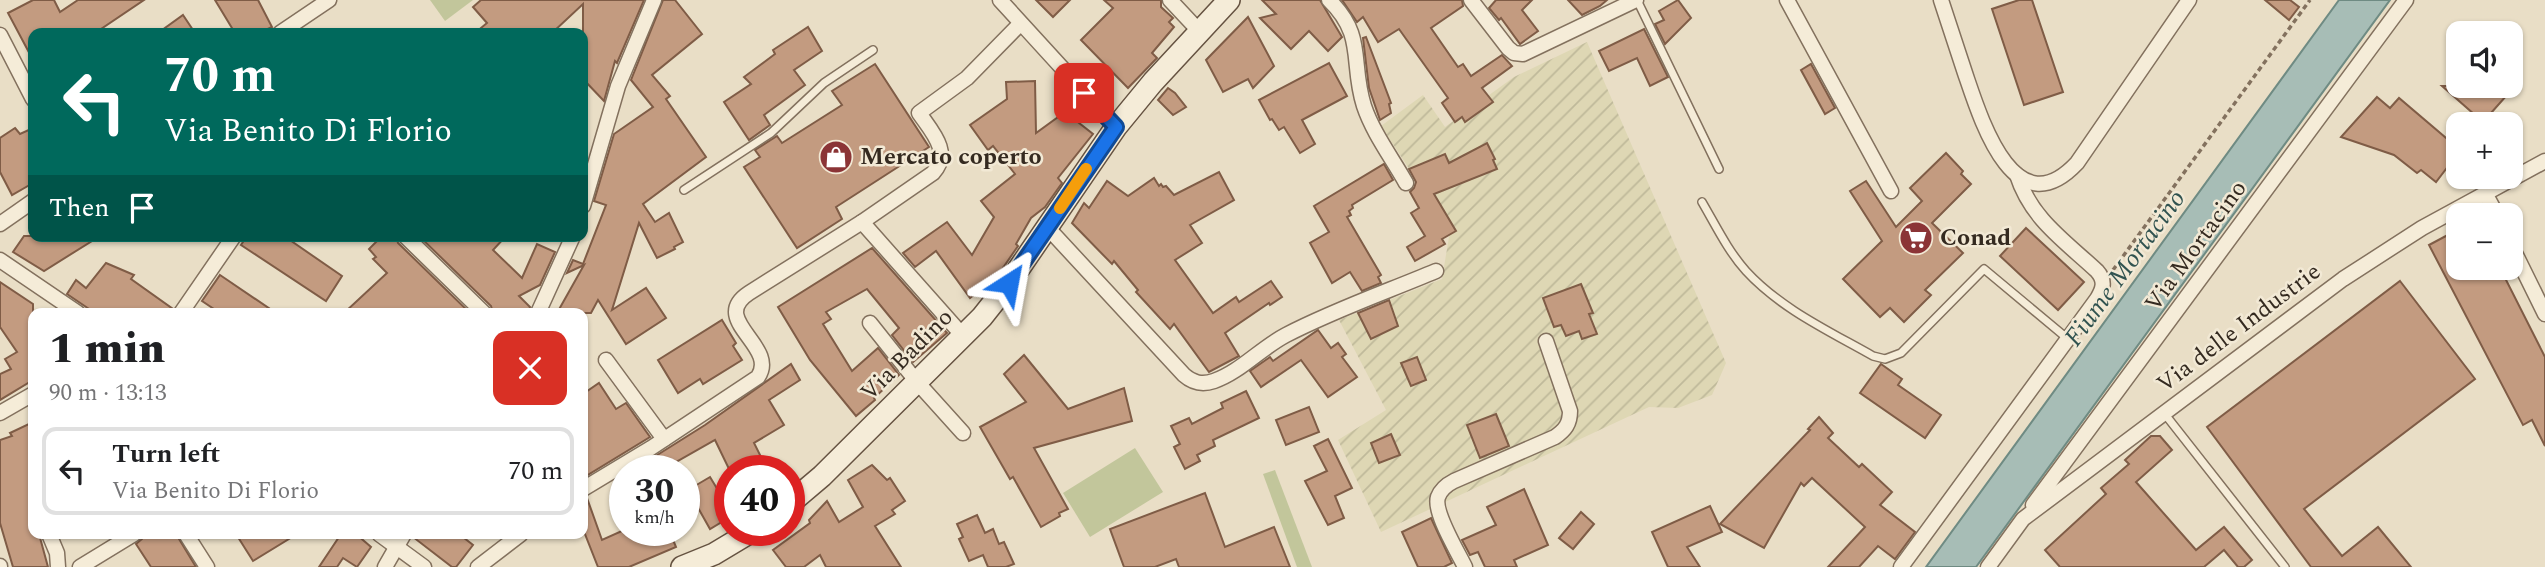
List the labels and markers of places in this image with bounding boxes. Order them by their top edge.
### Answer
pin [1054,63,1114,123]
shop icon: Mercato coperto [817,138,855,176]
place label: Mercato coperto [860,139,1042,175]
supermarket icon: Conad [1897,219,1935,257]
place label: Conad [1940,220,2011,256]

